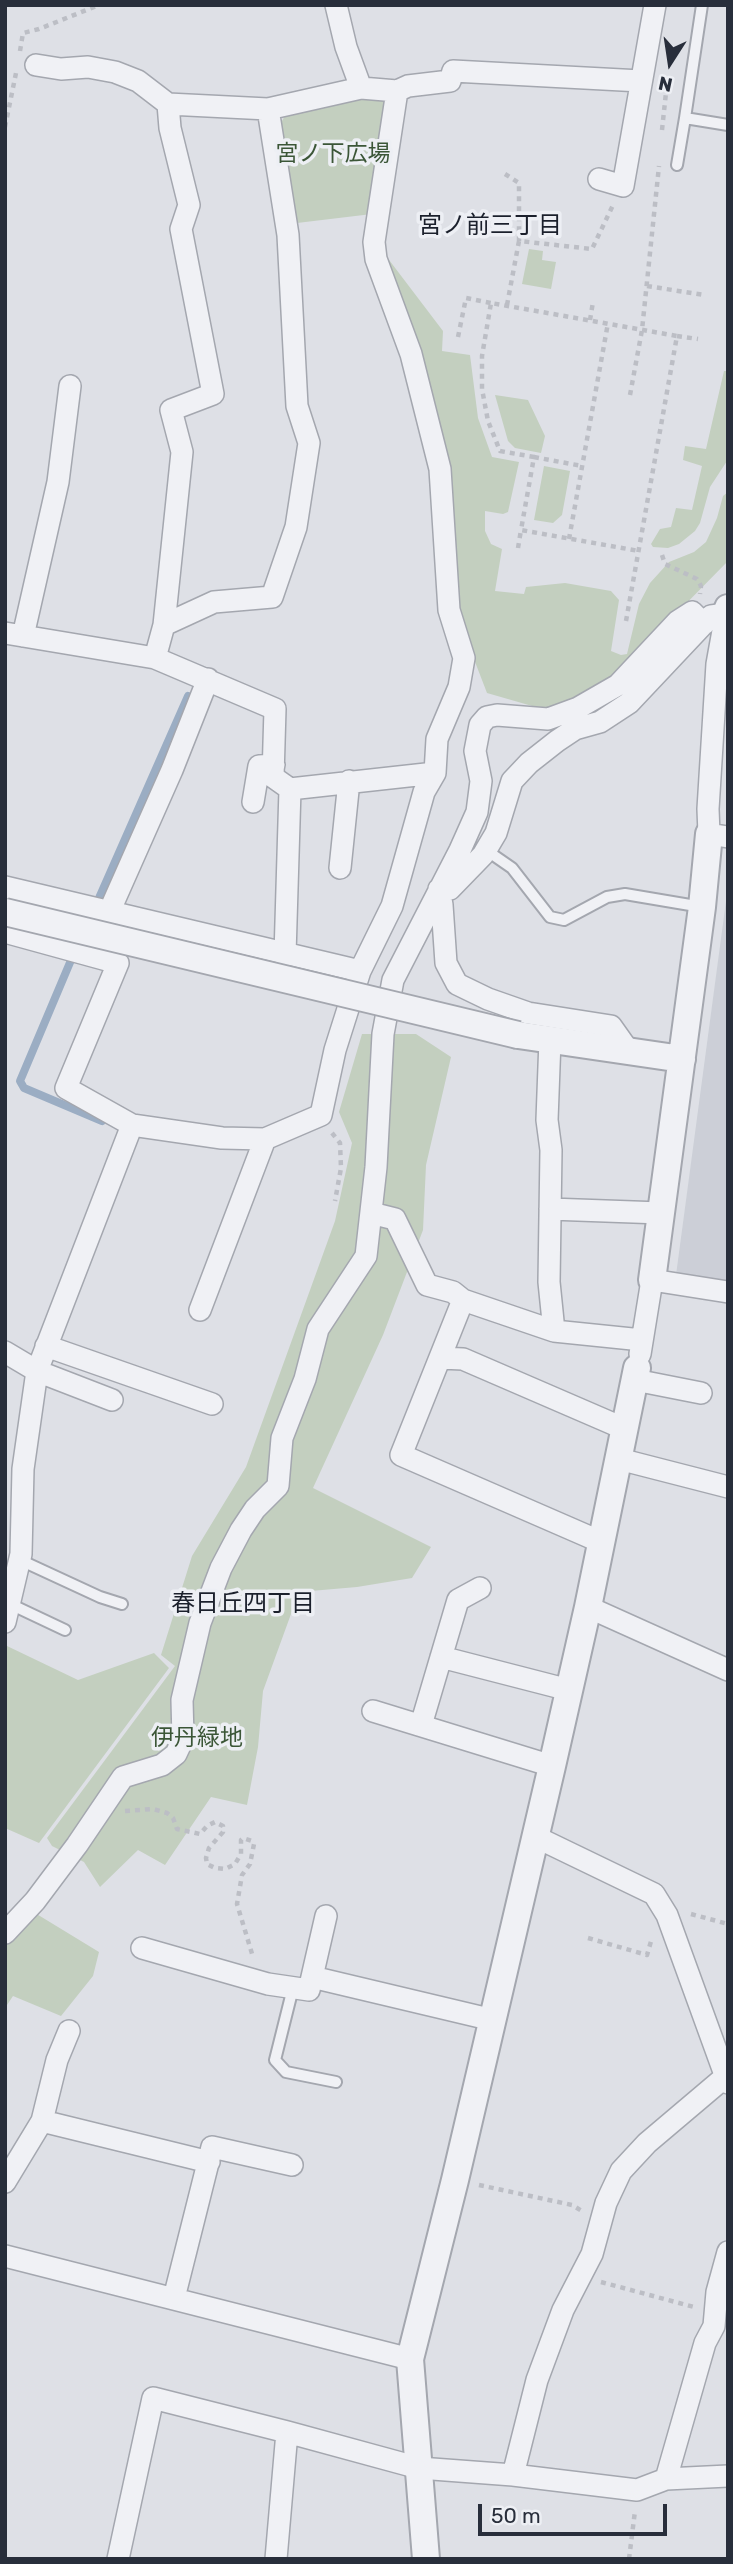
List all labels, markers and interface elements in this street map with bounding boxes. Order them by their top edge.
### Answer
north arrow [635,28,705,98]
text: N [656,71,675,97]
park label: 宮ノ下広場 [276,140,390,168]
district label: 宮ノ前三丁目 [418,212,562,240]
district label: 春日丘四丁目 [171,1590,315,1618]
park label: 伊丹緑地 [151,1724,243,1752]
scale bar [481,2490,670,2534]
text: 50 m [491,2503,541,2528]

